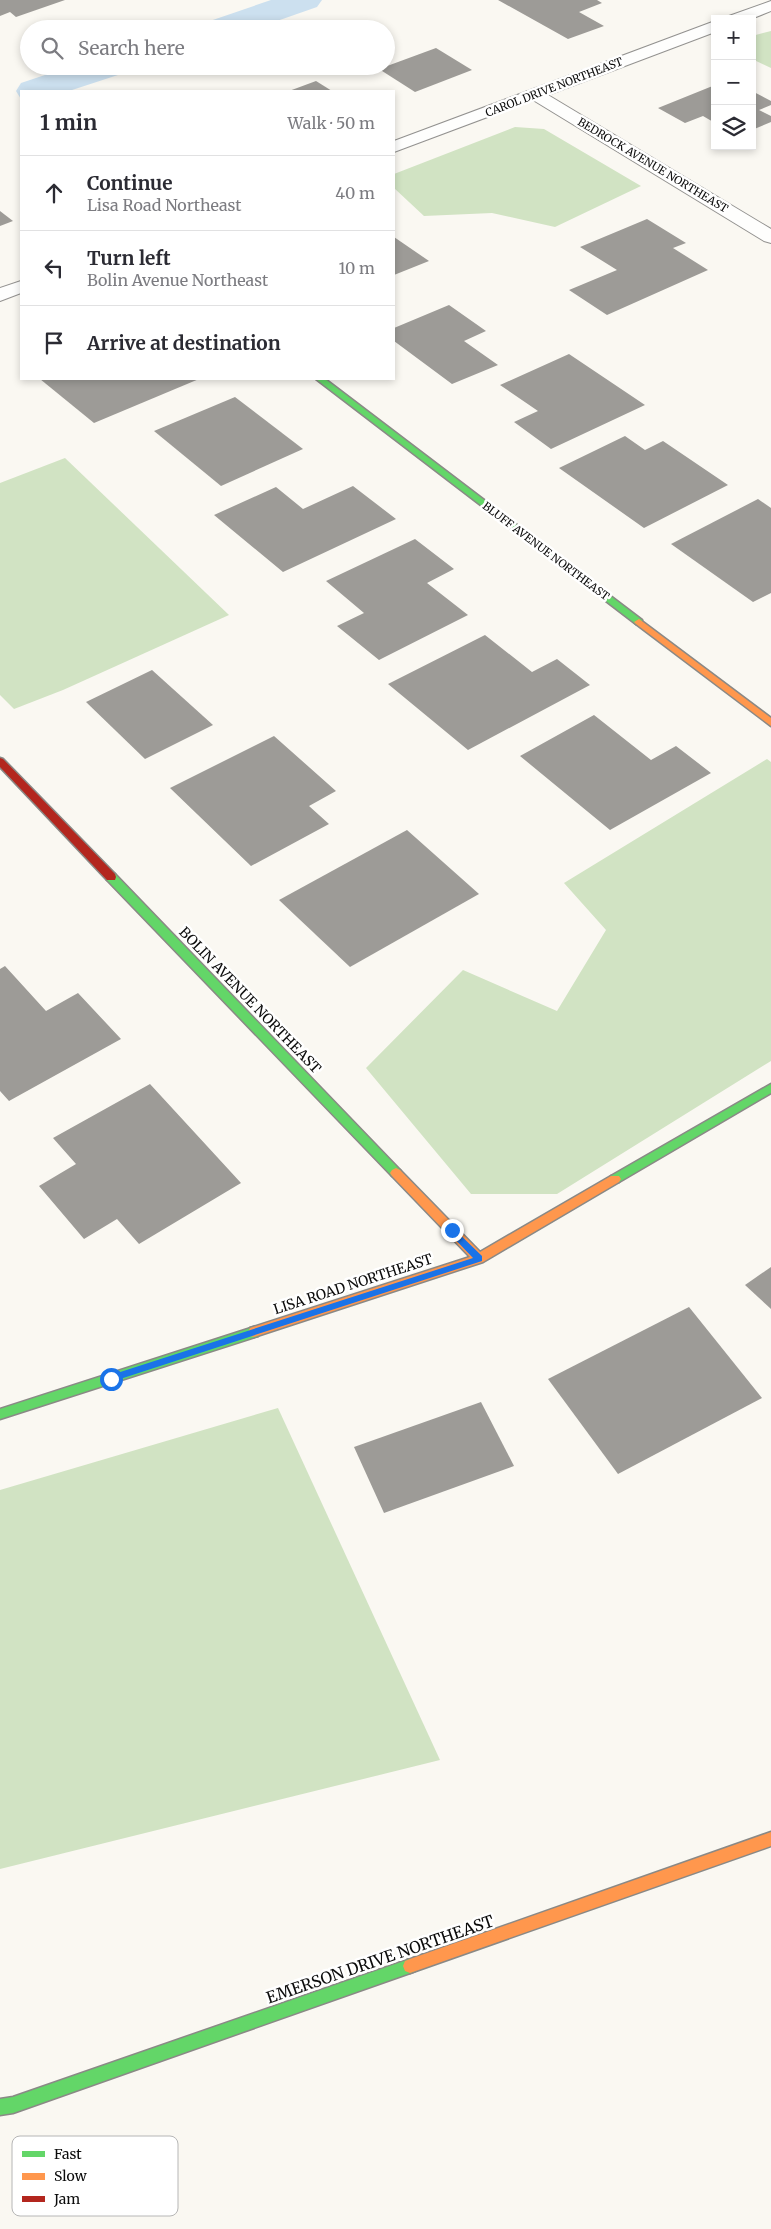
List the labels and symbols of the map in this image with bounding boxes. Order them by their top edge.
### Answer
street label: CAROL DRIVE NORTHEAST [483,54,625,120]
street label: BEDROCK AVENUE NORTHEAST [575,114,731,216]
street label: BLUFF AVENUE NORTHEAST [480,499,612,603]
street label: BOLIN AVENUE NORTHEAST [175,923,325,1077]
route end [441,1219,464,1242]
street label: LISA ROAD NORTHEAST [271,1250,435,1318]
route start [100,1368,123,1391]
street label: EMERSON DRIVE NORTHEAST [264,1911,496,2007]
legend [12,2136,178,2216]
text: Fast [54,2145,82,2163]
text: Slow [54,2167,87,2185]
text: Jam [53,2190,80,2208]

